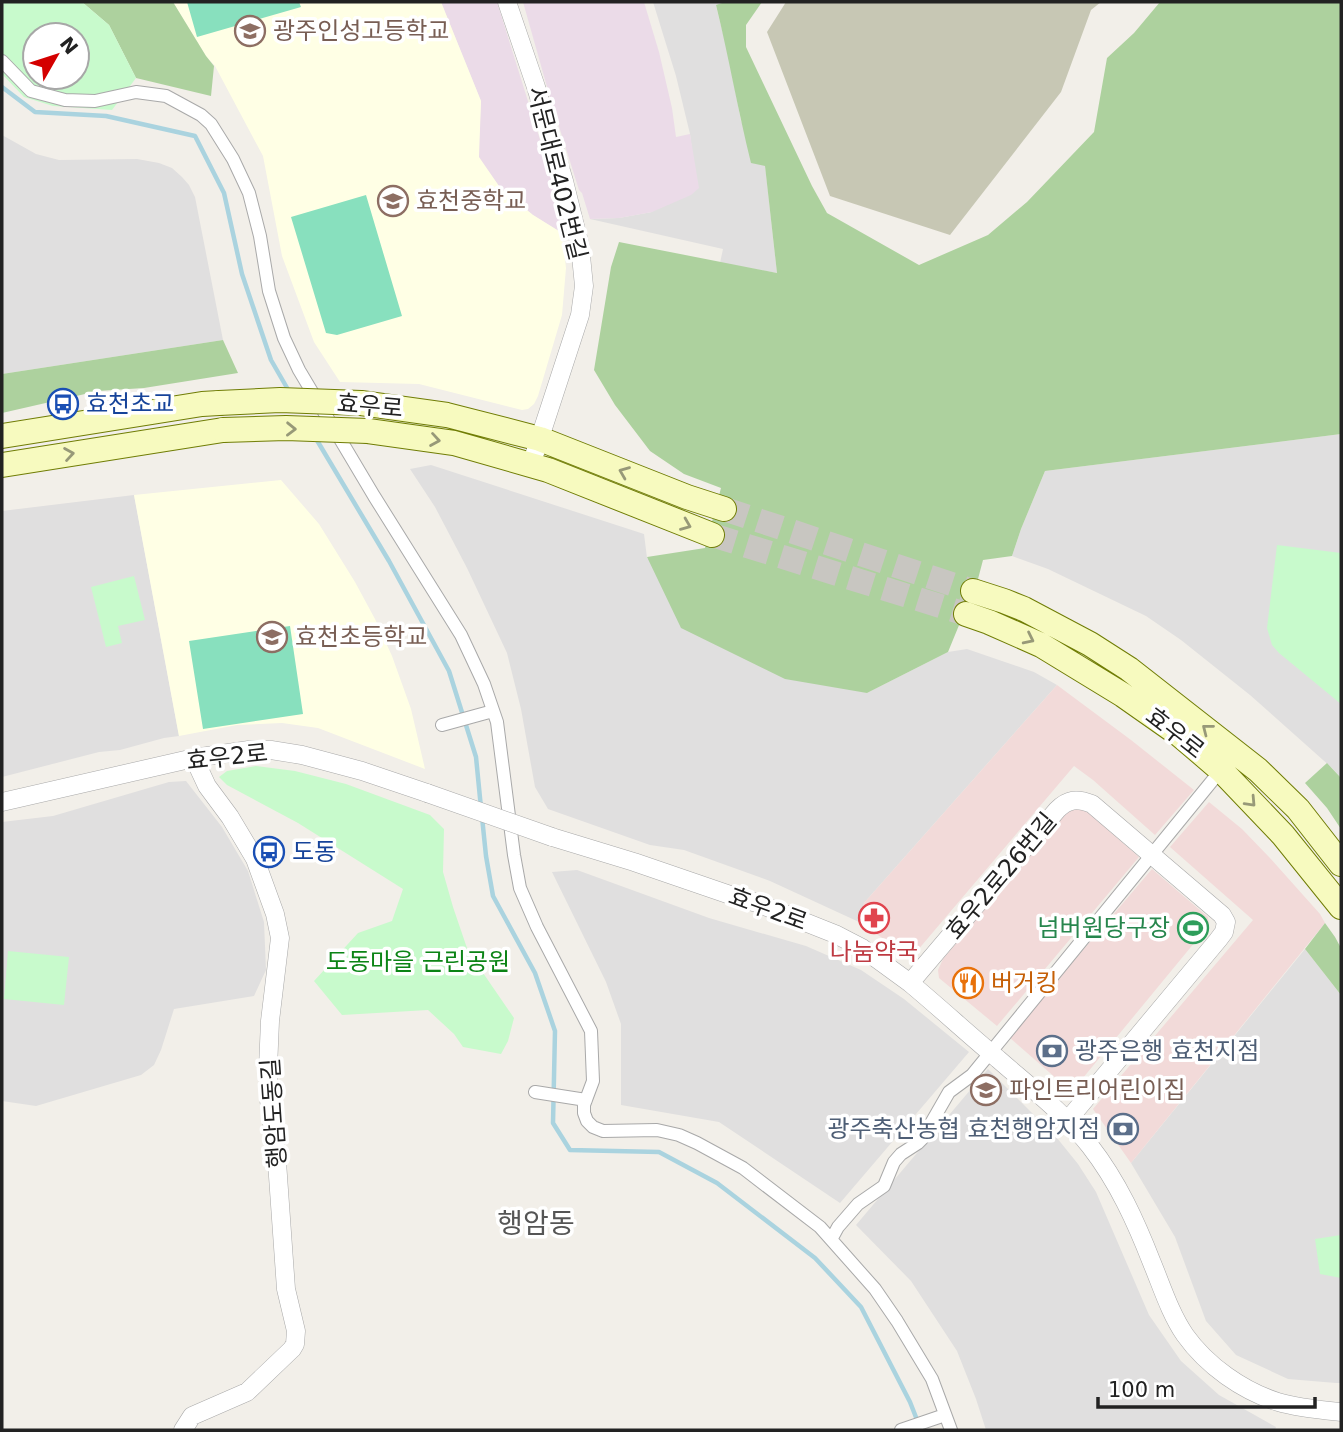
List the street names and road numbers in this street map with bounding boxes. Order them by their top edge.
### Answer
street label: 서문대로402번길 [522,83,592,263]
street label: 효우로 [336,389,404,423]
street label: 효우로 [1140,702,1210,764]
street label: 효우2로 [185,739,269,775]
street label: 효우2로26번길 [940,807,1062,945]
street label: 효우2로 [725,882,811,936]
street label: 행암도동길 [256,1057,292,1169]

